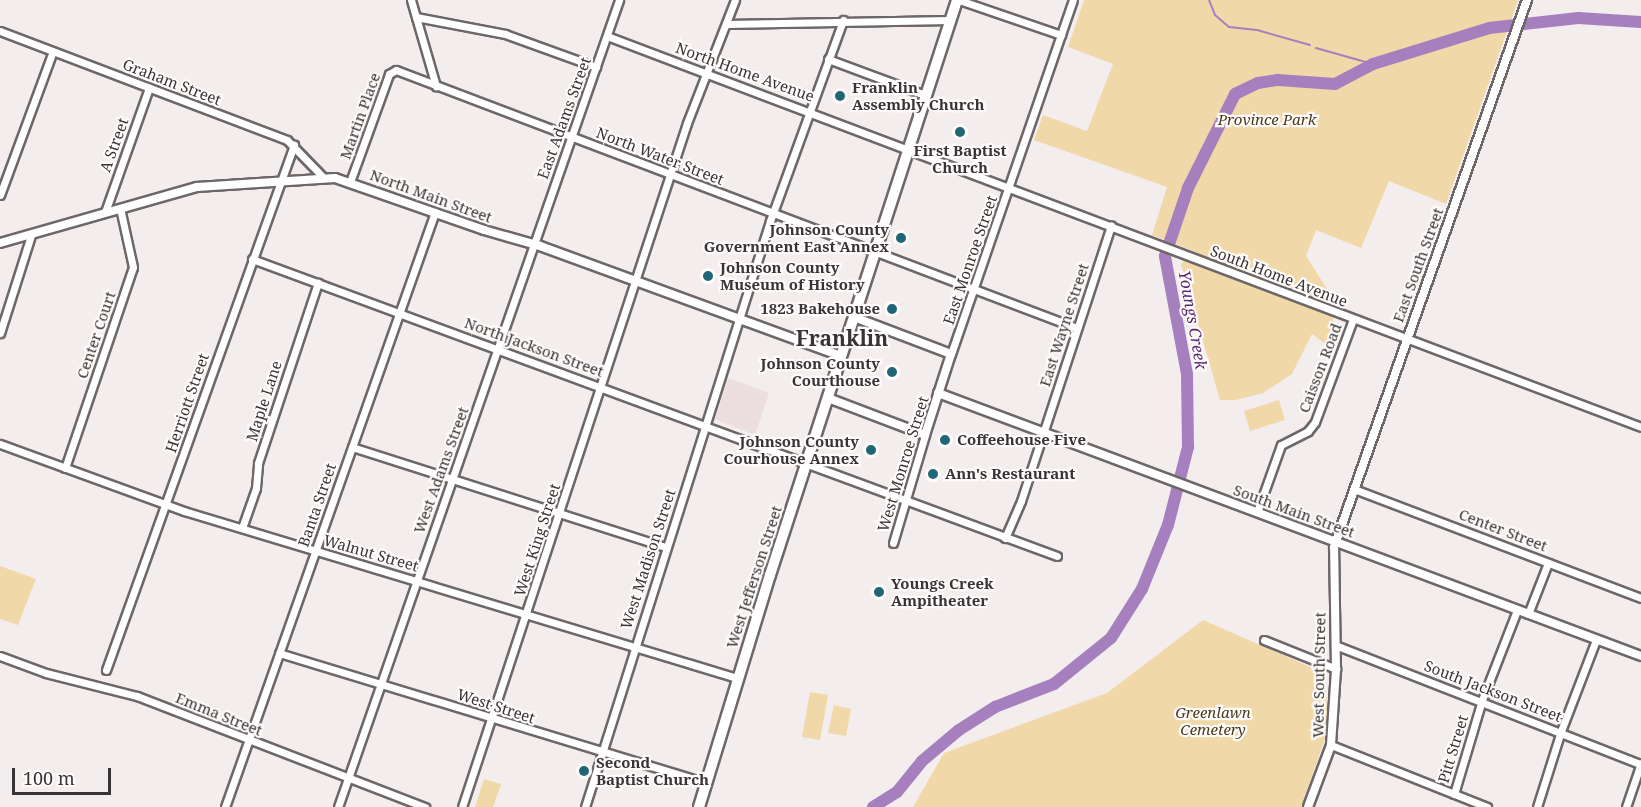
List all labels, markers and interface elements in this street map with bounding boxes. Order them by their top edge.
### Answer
street label: North Home Avenue [673,39,817,105]
street label: Graham Street [120,55,224,109]
street label: East Adams Street [534,55,594,181]
street label: Martin Place [336,70,384,162]
place label: Franklin Assembly Church [852,78,984,113]
marker: Franklin Assembly Church [833,89,847,103]
park label: Province Park [1218,111,1316,129]
street label: A Street [96,115,132,175]
street label: North Water Street [594,123,726,189]
marker: First Baptist Church [953,125,967,139]
place label: First Baptist Church [913,141,1007,176]
street label: North Main Street [368,166,494,226]
street label: East Monroe Street [939,193,1001,327]
street label: East South Street [1389,205,1447,325]
place label: Johnson County Government East Annex [704,220,889,255]
marker: Johnson County Government East Annex [894,231,908,245]
street label: South Home Avenue [1208,242,1350,310]
place label: Johnson County Museum of History [720,258,865,293]
street label: East Wayne Street [1036,261,1092,389]
marker: Johnson County Museum of History [701,269,715,283]
water label: Youngs Creek [1175,269,1211,371]
street label: Center Court [73,289,119,381]
place label: 1823 Bakehouse [760,300,880,318]
marker: 1823 Bakehouse [885,302,899,316]
street label: North Jackson Street [462,313,606,381]
street label: Caisson Road [1295,321,1345,415]
district label: Franklin [796,325,888,351]
street label: Herriott Street [162,351,212,455]
place label: Johnson County Courthouse [760,354,880,389]
street label: Maple Lane [242,358,286,444]
marker: Johnson County Courthouse [885,365,899,379]
street label: West Monroe Street [874,394,932,534]
street label: West Adams Street [410,404,472,536]
place label: Coffeehouse Five [957,431,1086,449]
place label: Johnson County Courhouse Annex [723,432,859,467]
marker: Coffeehouse Five [938,433,952,447]
marker: Johnson County Courhouse Annex [864,443,878,457]
street label: Banta Street [294,461,340,549]
place label: Ann's Restaurant [945,465,1075,483]
marker: Ann's Restaurant [926,467,940,481]
street label: West King Street [510,481,564,599]
street label: South Main Street [1231,481,1357,541]
street label: West Madison Street [617,487,679,631]
street label: West Jefferson Street [722,504,786,650]
street label: Center Street [1456,505,1550,555]
street label: Walnut Street [321,531,421,575]
place label: Youngs Creek Ampitheater [891,574,994,609]
marker: Youngs Creek Ampitheater [872,585,886,599]
street label: West South Street [1309,612,1329,738]
street label: South Jackson Street [1422,656,1564,726]
street label: West Street [455,685,537,727]
street label: Emma Street [173,688,265,740]
park label: Greenlawn Cemetery [1175,703,1251,738]
street label: Pitt Street [1434,713,1472,785]
place label: Second Baptist Church [596,753,709,788]
scale bar [15,756,114,794]
marker: Second Baptist Church [577,764,591,778]
text: 100 m [23,766,75,790]

